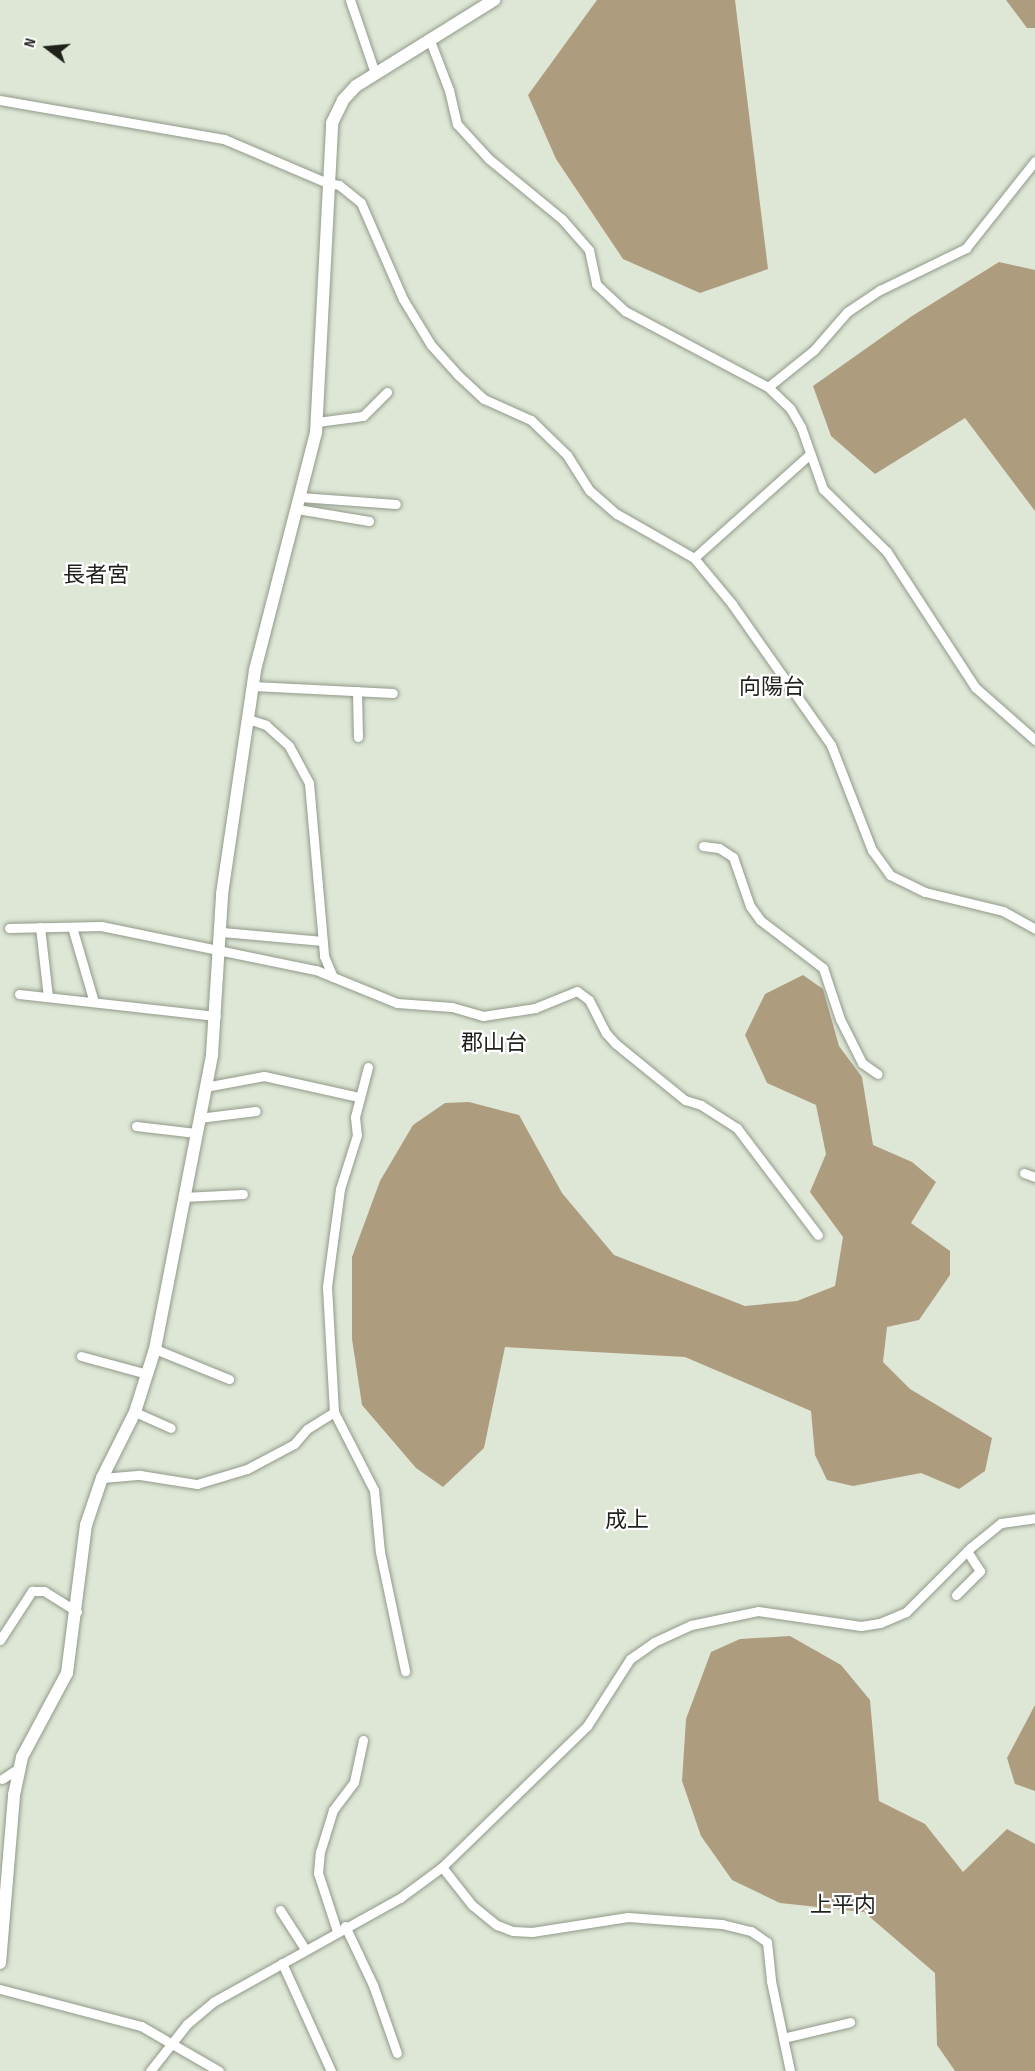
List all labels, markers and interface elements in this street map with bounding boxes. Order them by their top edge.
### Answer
north arrow [18,18,78,78]
text: N [20,36,41,50]
district label: 長者宮 [63,563,129,589]
district label: 向陽台 [739,675,805,701]
district label: 郡山台 [461,1031,527,1057]
district label: 成上 [605,1508,649,1534]
district label: 上平内 [810,1893,876,1919]

